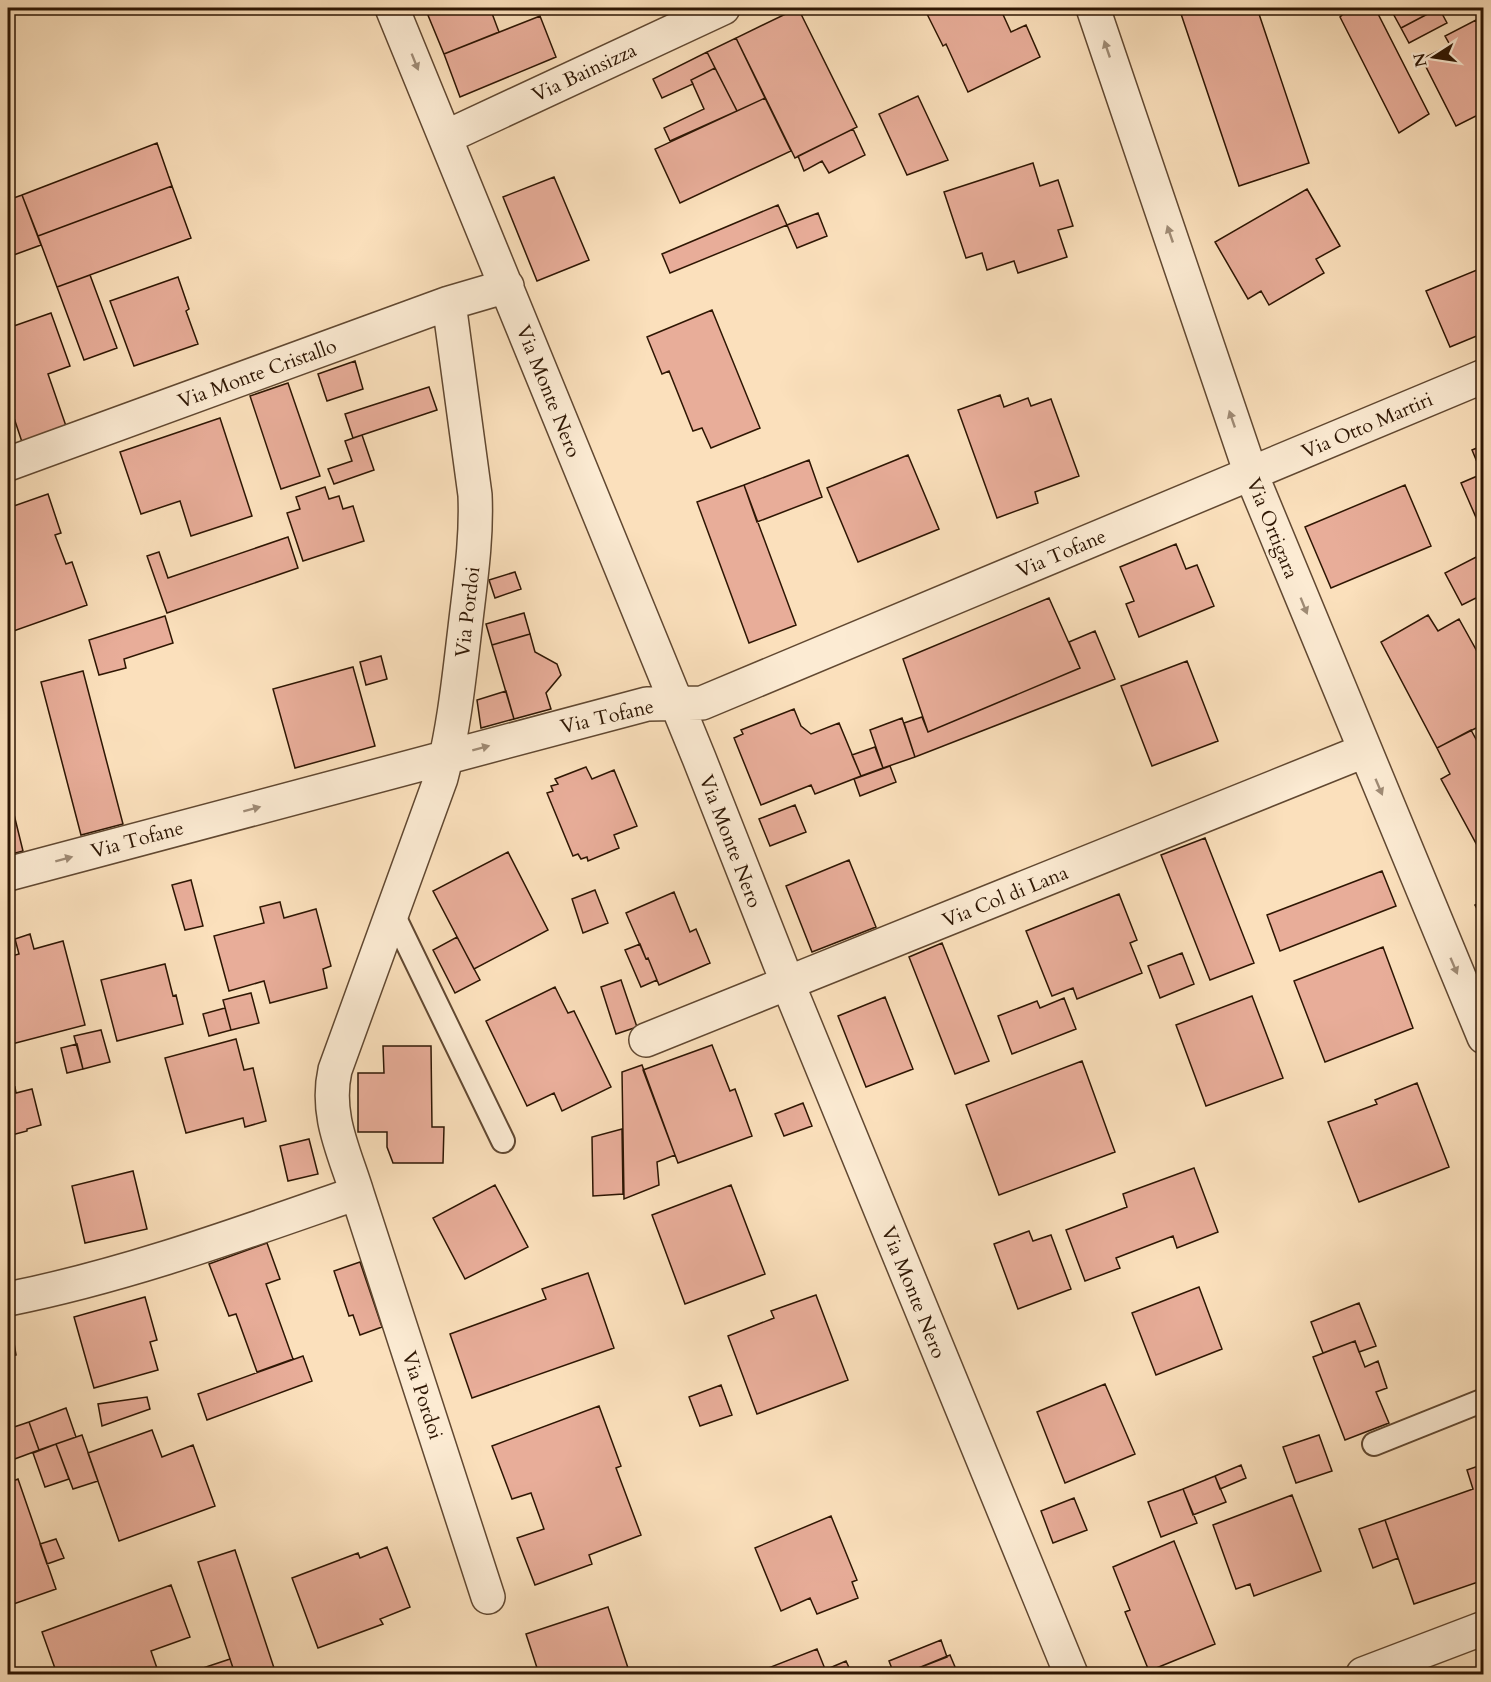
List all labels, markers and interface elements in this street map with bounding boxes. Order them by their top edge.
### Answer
north arrow [1404,27,1464,87]
street label: Via Bainsizza [528,36,641,108]
one-way arrow [1102,40,1112,58]
text: N [1408,51,1433,69]
one-way arrow [410,53,420,71]
one-way arrow [1164,225,1174,243]
street label: Via Monte Nero [510,321,587,461]
street label: Via Monte Cristallo [174,332,340,415]
street label: Via Otto Martiri [1297,386,1437,465]
one-way arrow [1227,410,1236,428]
street label: Via Ortigara [1240,474,1305,583]
street label: Via Tofane [1012,522,1110,584]
street label: Via Pordoi [449,565,487,659]
one-way arrow [1299,598,1309,616]
street label: Via Tofane [558,693,656,740]
one-way arrow [472,742,491,752]
street label: Via Monte Nero [693,771,768,912]
one-way arrow [1374,778,1384,796]
one-way arrow [243,803,262,813]
street label: Via Tofane [88,814,187,865]
one-way arrow [55,853,73,863]
street label: Via Col di Lana [938,859,1072,934]
one-way arrow [1449,958,1459,976]
street label: Via Monte Nero [875,1222,952,1362]
street label: Via Pordoi [396,1348,450,1443]

